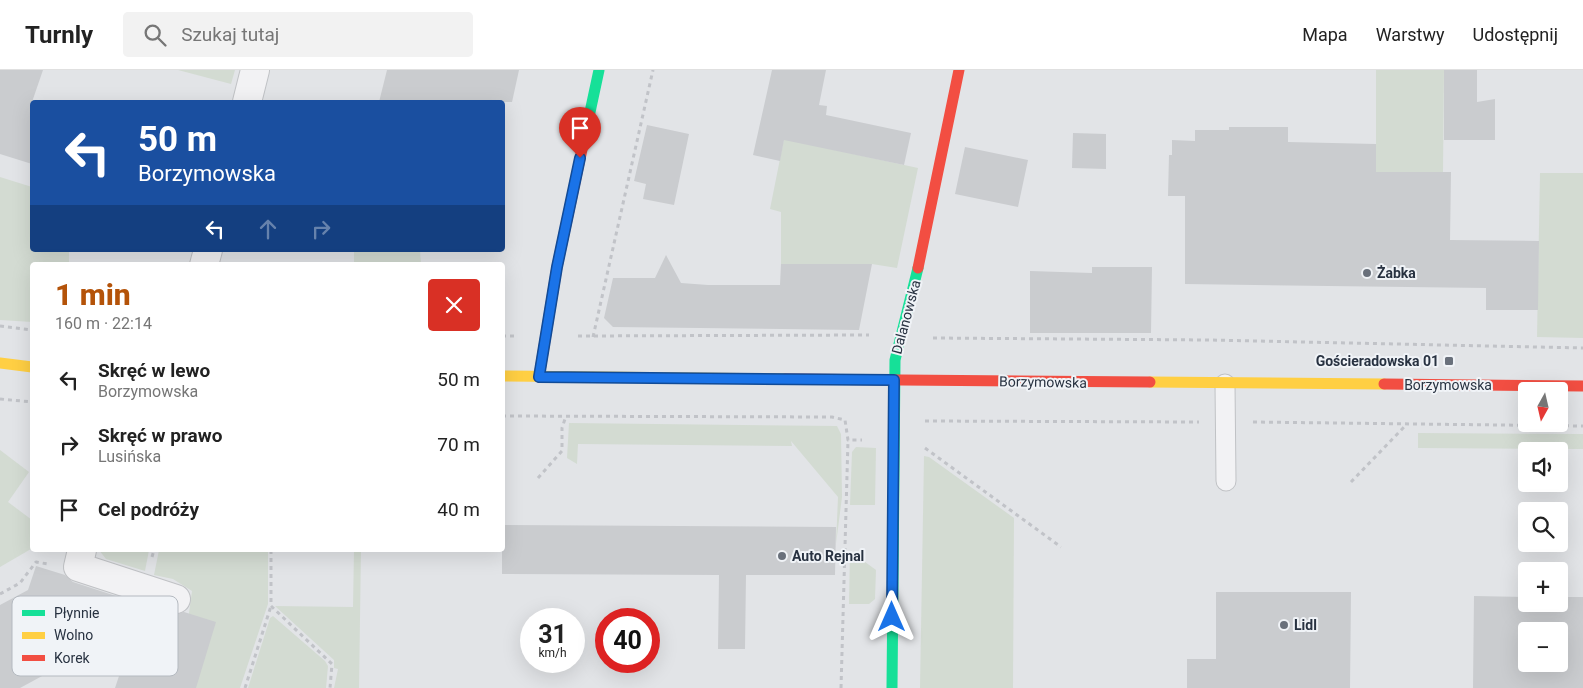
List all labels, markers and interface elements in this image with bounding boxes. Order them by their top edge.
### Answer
search box [123,12,473,57]
text: Turnly [25,21,93,49]
icon: search [141,21,169,49]
text: Szukaj tutaj [181,23,279,46]
text: Mapa [1302,24,1348,45]
text: Warstwy [1376,24,1444,45]
text: Udostępnij [1472,24,1558,45]
pin [559,107,601,158]
icon: arrive [566,114,594,142]
text: 50 m [138,119,217,160]
icon: left [55,120,120,185]
text: Borzymowska [138,161,276,186]
icon: left [201,215,229,243]
icon: ahead [254,215,282,243]
icon: right [307,215,335,243]
place label: Żabka [1377,265,1416,281]
marker: Żabka [1361,267,1373,279]
text: 1 min [55,277,131,312]
street label: Dalanowska [888,278,924,356]
button: close [428,279,480,331]
text: 160 m · 22:14 [55,314,152,333]
place label: Gościeradowska 01 [1316,353,1439,369]
marker: Gościeradowska 01 [1443,355,1455,367]
text: Skręć w lewo [98,359,210,382]
icon: left [55,366,83,394]
text: 50 m [437,368,480,391]
street label: Borzymowska [999,373,1087,391]
street label: Borzymowska [1404,377,1492,393]
text: Borzymowska [98,382,198,401]
north arrow [1518,382,1568,432]
map controls [1518,382,1568,672]
text: Skręć w prawo [98,424,222,447]
icon: right [55,431,83,459]
text: 70 m [437,433,480,456]
button: sound [1518,442,1568,492]
text: Lusińska [98,447,161,466]
icon: arrive [55,496,83,524]
text: Cel podróży [98,498,199,521]
text: 40 m [437,498,480,521]
button: search [1518,502,1568,552]
place label: Auto Rejnal [792,548,864,564]
marker: Auto Rejnal [776,550,788,562]
button: + [1518,562,1568,612]
position arrow [865,590,917,642]
legend [12,596,178,676]
text: Płynnie [54,605,100,621]
speed limit sign: 40 [595,608,660,673]
place label: Lidl [1294,617,1317,633]
marker: Lidl [1278,619,1290,631]
text: 31 [538,620,567,649]
button: − [1518,622,1568,672]
text: Wolno [54,627,93,643]
text: km/h [538,646,567,660]
text: Korek [54,650,91,666]

